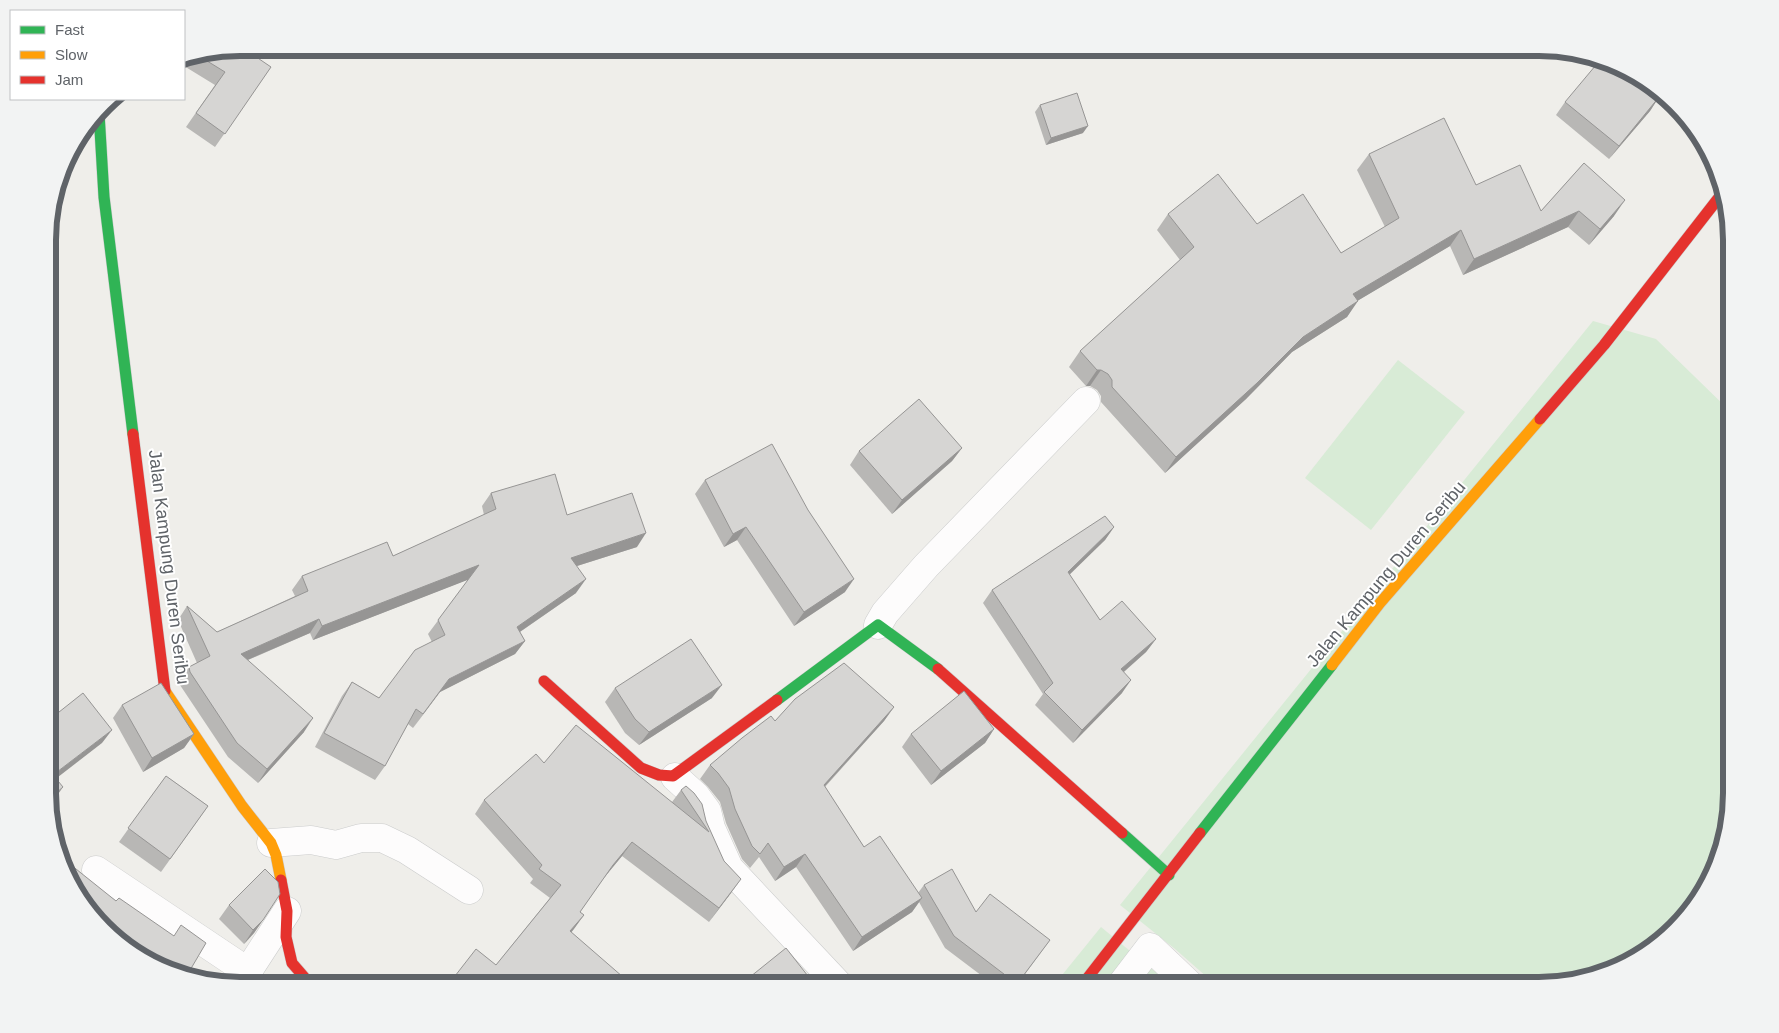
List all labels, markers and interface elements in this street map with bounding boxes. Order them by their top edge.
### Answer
legend [10,10,185,100]
text: Fast [55,21,85,38]
text: Slow [55,46,88,63]
text: Jam [55,71,83,88]
street label: Jalan Kampung Duren Seribu [145,449,193,685]
street label: Jalan Kampung Duren Seribu [1302,477,1470,671]

